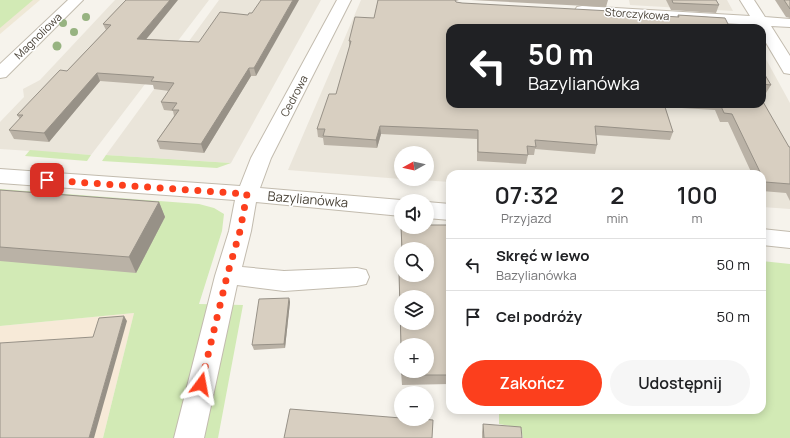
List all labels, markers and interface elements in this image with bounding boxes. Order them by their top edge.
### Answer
street label: Storczykowa [604,4,670,23]
street label: Magnoliowa [11,9,65,62]
text: 50 m [528,35,594,73]
icon: left [462,40,514,92]
text: Bazylianówka [528,71,640,95]
street label: Cedrowa [276,72,311,119]
north arrow [394,146,434,186]
map controls [394,146,434,426]
pin [30,163,64,197]
icon: arrive [36,169,58,191]
text: 07:32 [494,178,558,211]
text: 2 [610,178,624,211]
text: 100 [677,178,718,211]
street label: Bazylianówka [267,187,349,211]
button: sound [394,194,434,234]
text: Przyjazd [501,209,552,227]
text: min [606,209,628,227]
text: m [692,209,703,227]
button: search [394,242,434,282]
text: Skręć w lewo [496,245,590,266]
icon: left [462,254,484,276]
text: 50 m [716,254,750,275]
text: Bazylianówka [496,266,577,284]
button: layers [394,290,434,330]
icon: arrive [462,306,484,328]
text: Cel podróży [496,306,582,327]
text: 50 m [716,306,750,327]
button: + [394,338,434,378]
button: Zakończ [462,360,602,406]
button: Udostępnij [610,360,750,406]
position arrow [180,363,222,405]
button: − [394,386,434,426]

